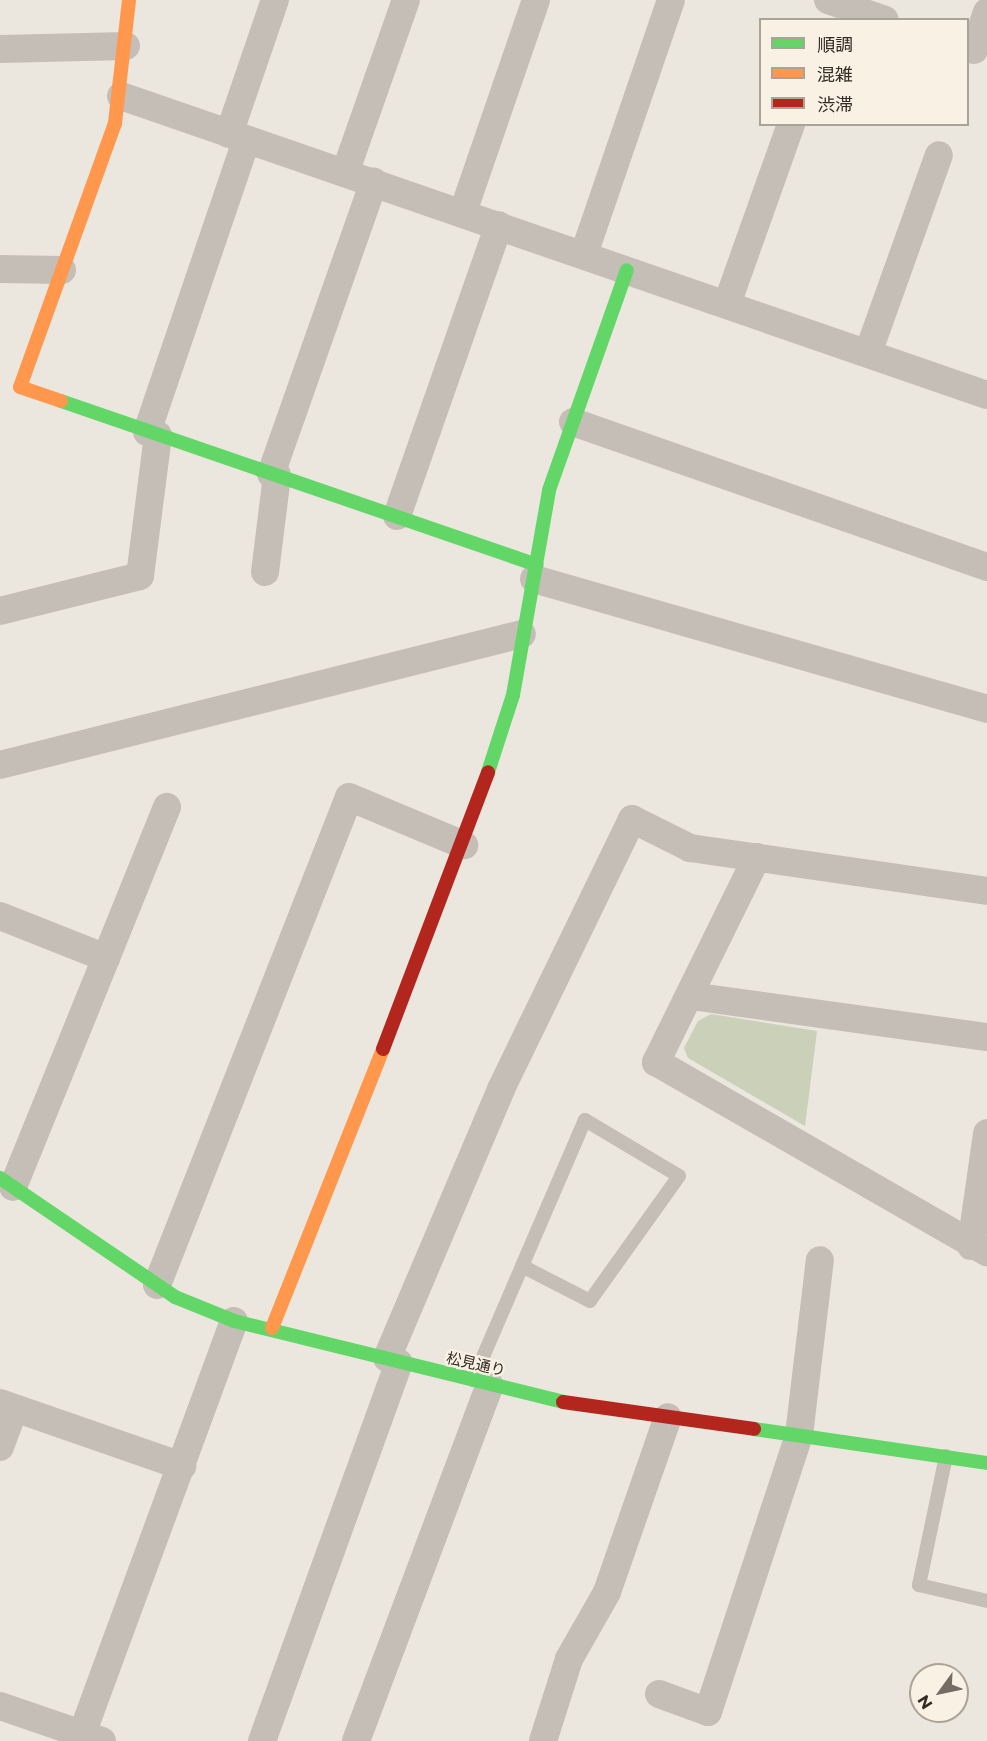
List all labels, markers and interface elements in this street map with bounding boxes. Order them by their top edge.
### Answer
legend [759,18,969,126]
text: 順調 [817,34,853,56]
text: 混雑 [817,64,853,86]
text: 渋滞 [817,94,853,116]
street label: 松見通り [445,1348,507,1380]
north arrow [909,1663,969,1723]
text: N [914,1691,937,1713]

